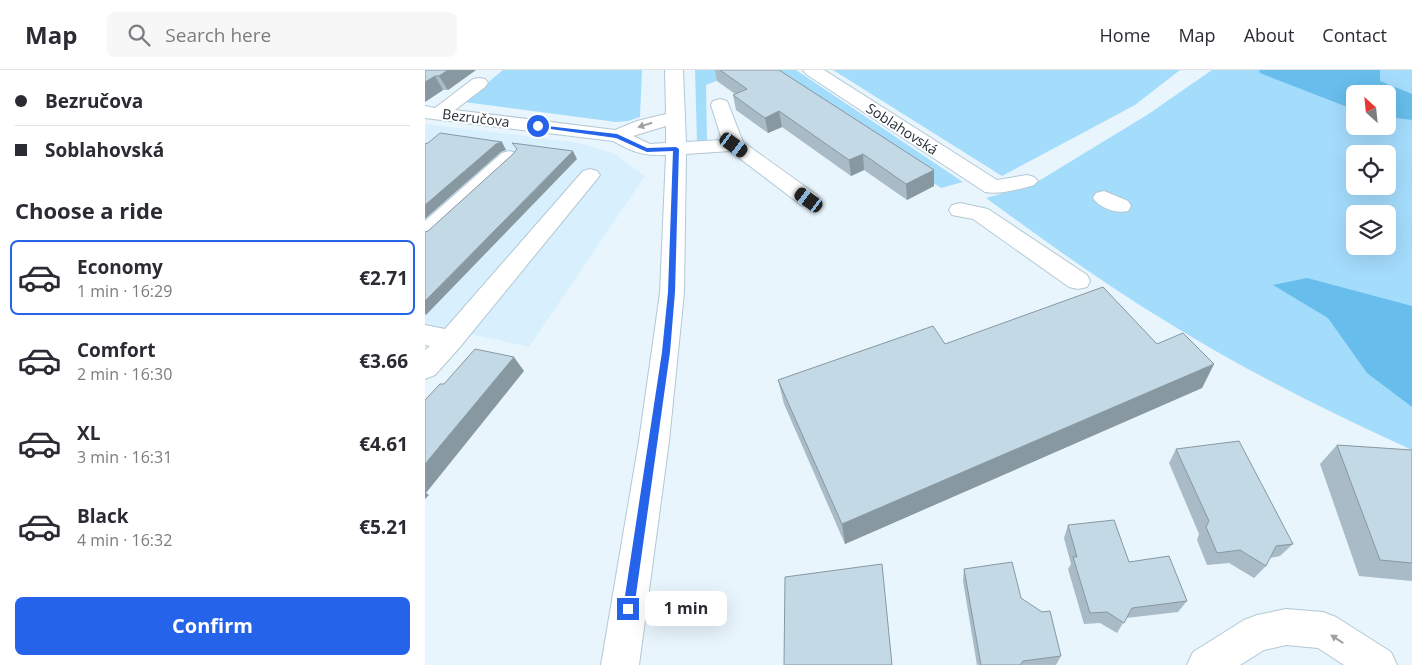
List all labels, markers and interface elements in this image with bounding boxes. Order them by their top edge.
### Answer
search box [107,12,457,57]
text: Map [25,18,77,51]
icon: search [125,21,153,49]
text: Search here [165,22,271,48]
text: Home [1100,23,1150,47]
text: Map [1178,23,1216,47]
text: About [1244,23,1294,47]
text: Contact [1322,23,1387,47]
north arrow [1346,85,1396,135]
map controls [1346,85,1396,255]
text: Bezručova [45,88,143,114]
street label: Soblahovská [863,98,942,159]
street label: Bezručova [441,104,511,131]
route start [527,115,549,137]
one-way arrow [637,122,652,129]
car [717,130,750,160]
text: Soblahovská [45,137,164,163]
button: locate [1346,145,1396,195]
car [792,185,825,215]
text: Choose a ride [15,195,163,225]
button: layers [1346,205,1396,255]
text: Economy [77,254,163,280]
icon: car [17,255,62,300]
text: €2.71 [359,265,408,291]
text: 1 min · 16:29 [77,280,172,302]
text: Comfort [77,337,156,363]
icon: car [17,338,62,383]
text: €3.66 [359,348,408,374]
text: 2 min · 16:30 [77,363,172,385]
text: XL [77,420,100,446]
icon: car [17,421,62,466]
text: €4.61 [359,431,408,457]
text: 3 min · 16:31 [77,446,172,468]
text: Black [77,503,129,529]
icon: car [17,504,62,549]
text: €5.21 [359,514,408,540]
text: 4 min · 16:32 [77,529,172,551]
callout: 1 min [645,592,728,626]
button: Confirm [15,597,410,655]
text: 1 min [664,597,708,619]
route end [617,598,639,620]
one-way arrow [1330,634,1344,643]

